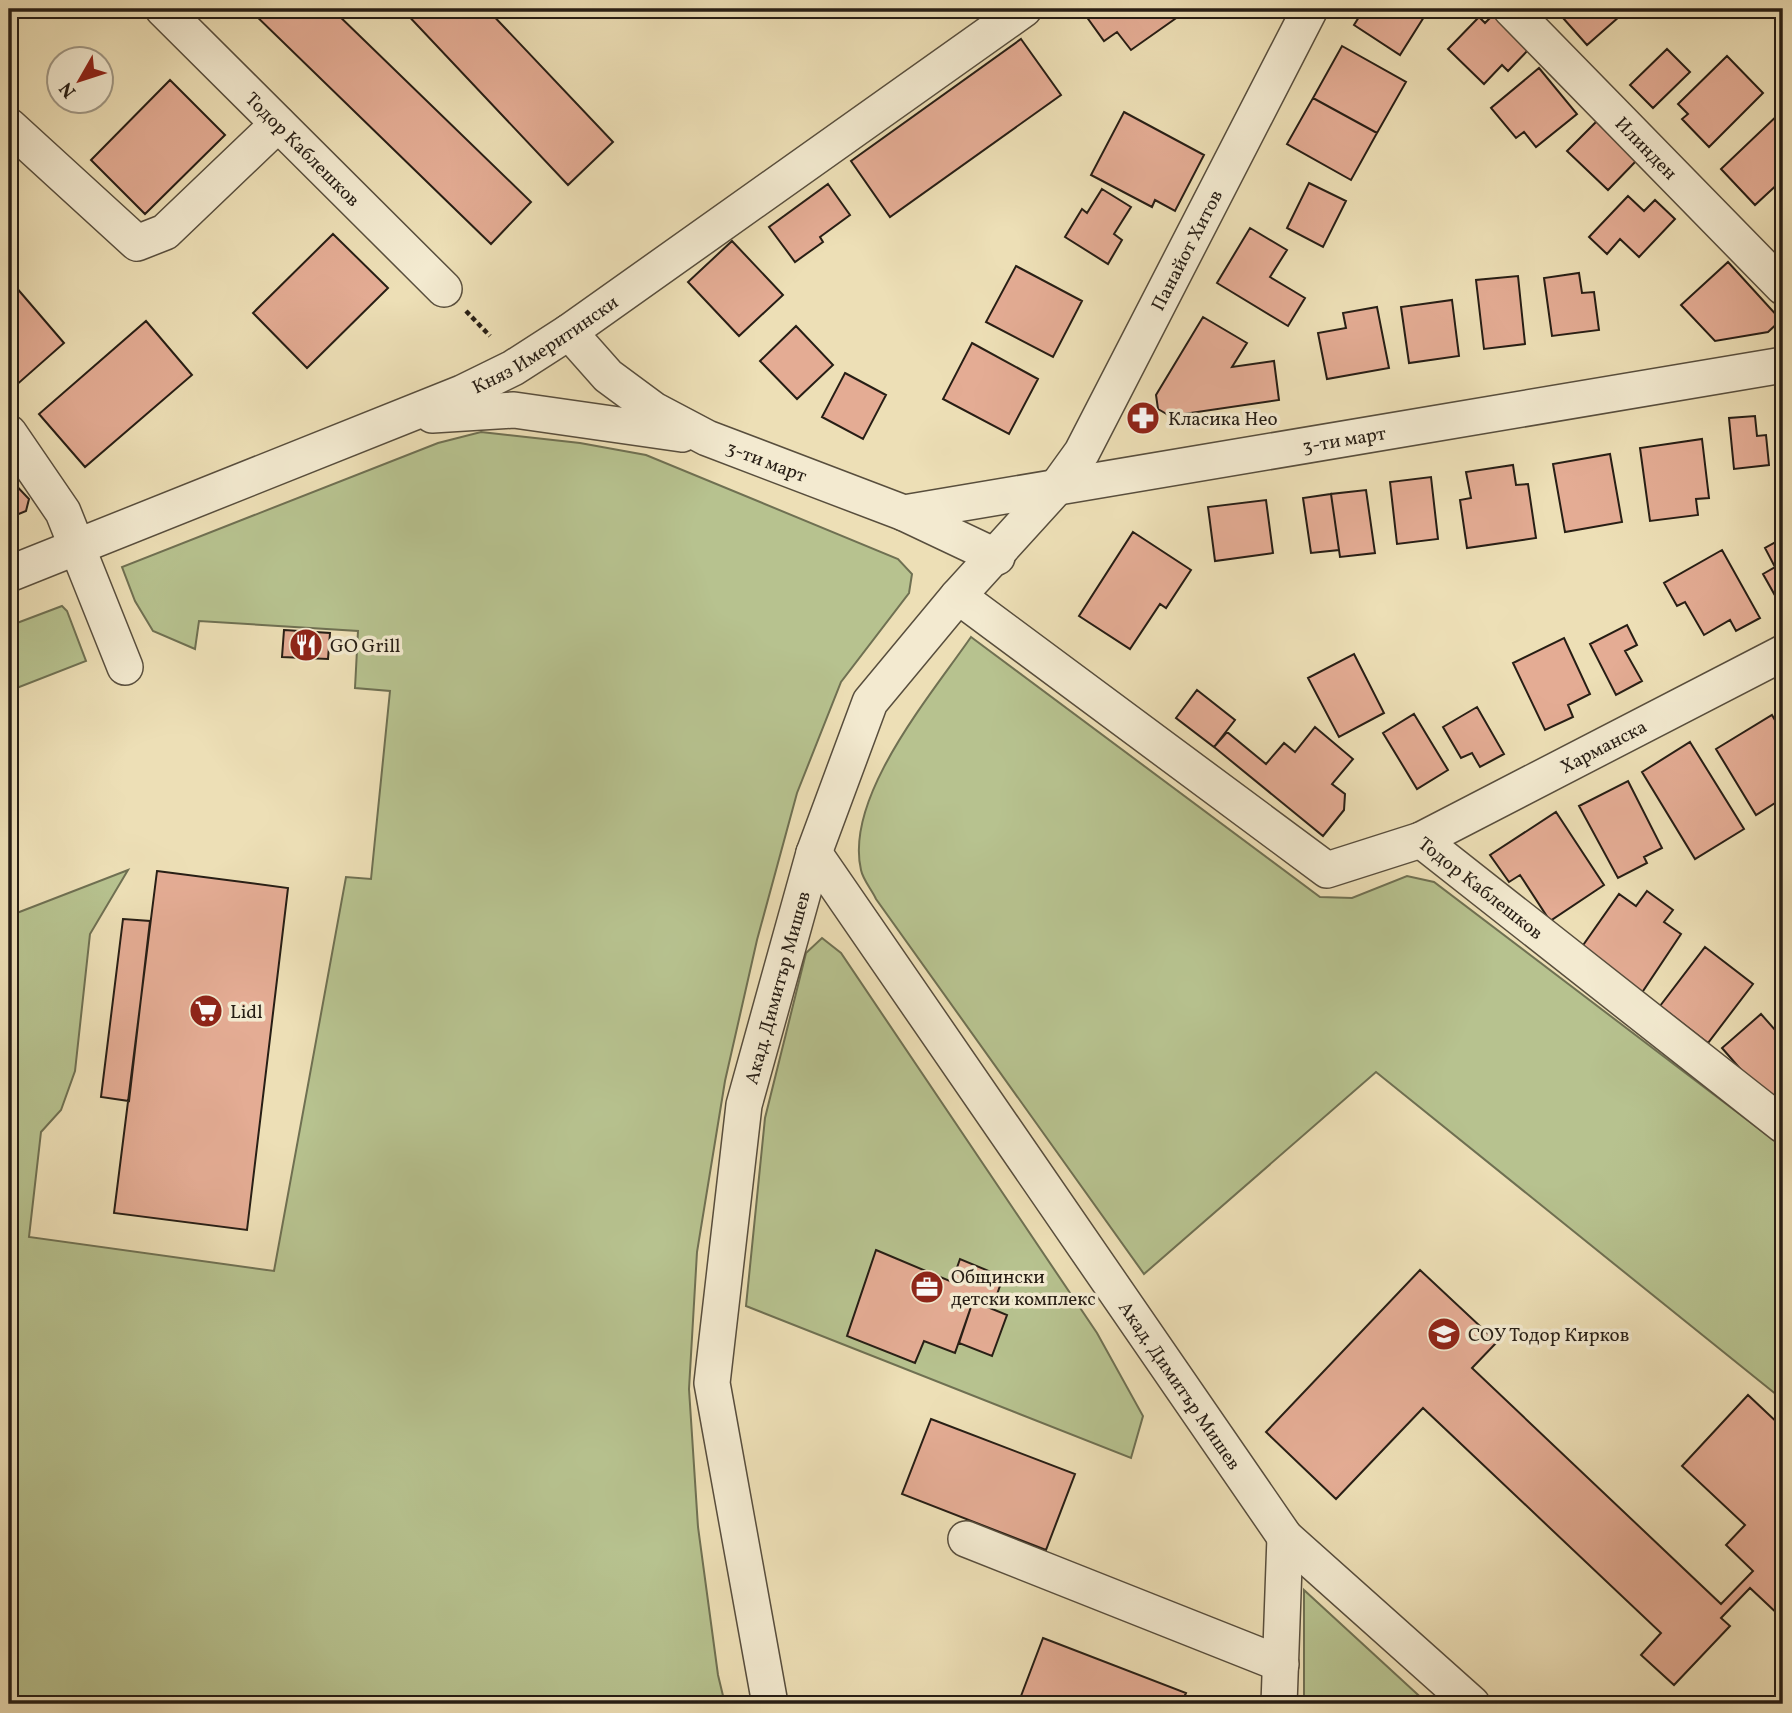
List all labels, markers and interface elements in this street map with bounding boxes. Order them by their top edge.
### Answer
north arrow [46,46,116,116]
text: N [54,76,83,103]
street label: Тодор Каблешков [239,87,365,213]
street label: Илинден [1608,112,1682,186]
street label: Панайот Хитов [1146,186,1230,316]
street label: Княз Имеритински [468,290,624,401]
pharmacy icon: Класика Нео [1124,399,1162,437]
place label: Класика Нео [1168,407,1278,433]
street label: 3-ти март [1301,421,1389,461]
street label: 3-ти март [722,435,811,490]
restaurant icon: GO Grill [287,626,325,664]
place label: GO Grill [330,634,401,660]
street label: Харманска [1556,714,1652,781]
street label: Тодор Каблешков [1412,832,1548,946]
street label: Акад. Димитър Мишев [739,888,818,1088]
supermarket icon: Lidl [187,992,225,1030]
place label: Lidl [230,1000,263,1026]
place label: Общински детски комплекс [951,1265,1096,1313]
office icon: Общински детски комплекс [908,1268,946,1306]
street label: Акад. Димитър Мишев [1111,1297,1246,1476]
school or university icon: СОУ Тодор Кирков [1425,1315,1463,1353]
place label: СОУ Тодор Кирков [1468,1323,1629,1349]

